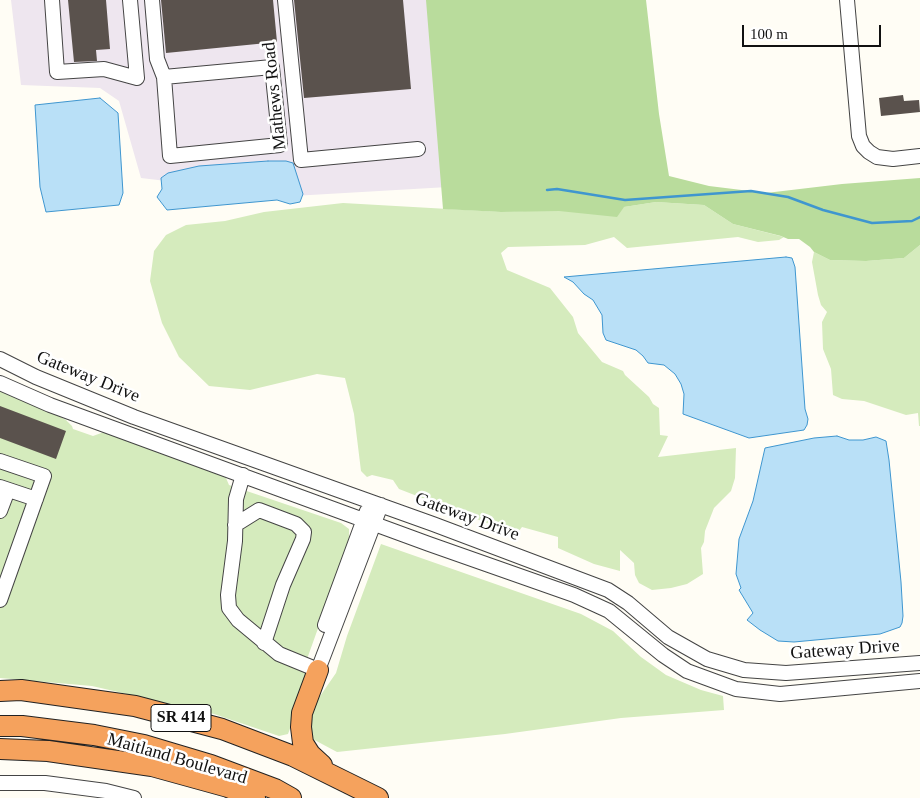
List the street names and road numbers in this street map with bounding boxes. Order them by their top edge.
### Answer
street label: Mathews Road [259,41,291,151]
street label: Gateway Drive [33,346,143,408]
street label: Gateway Drive [412,488,522,546]
street label: Gateway Drive [790,635,900,665]
road number: SR 414 [151,704,211,731]
street label: Maitland Boulevard [105,729,249,789]

